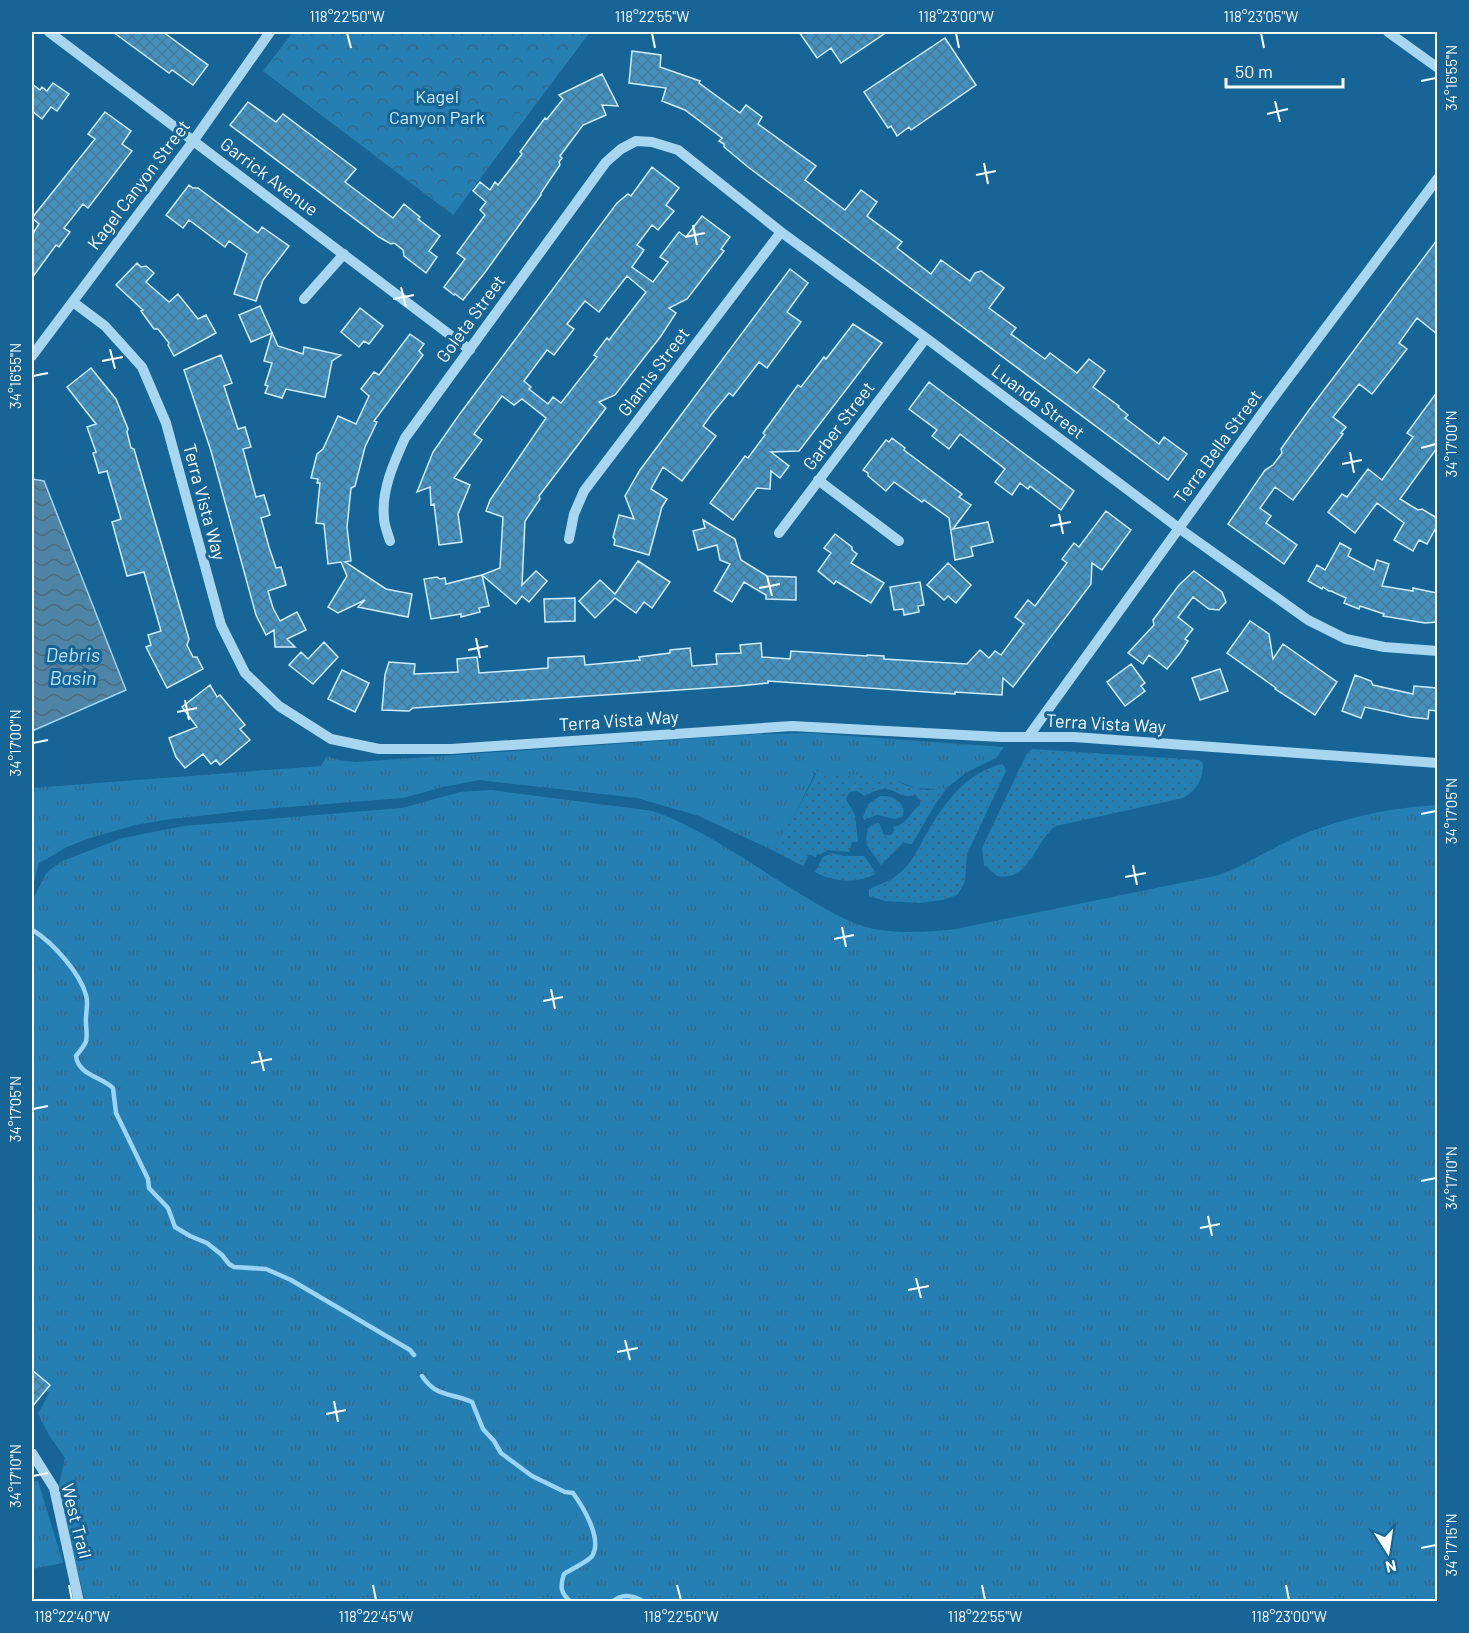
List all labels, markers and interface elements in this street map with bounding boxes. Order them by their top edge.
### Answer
text: 118°22'50"W [309,7,385,25]
text: 118°22'55"W [615,7,689,25]
text: 118°23'00"W [918,7,994,25]
text: 118°23'05"W [1223,7,1299,25]
text: 34°16'55"N [1442,45,1460,111]
scale bar [1226,51,1343,89]
text: 50 m [1235,60,1273,82]
park label: Kagel Canyon Park [389,85,485,128]
street label: Kagel Canyon Street [82,115,194,254]
street label: Garrick Avenue [216,132,323,220]
street label: Goleta Street [431,270,509,367]
street label: Glamis Street [613,323,694,420]
text: 34°16'55"N [6,343,24,409]
street label: Luanda Street [988,359,1089,443]
street label: Garber Street [798,377,879,474]
street label: Terra Bella Street [1168,385,1266,508]
text: 34°17'00"N [1442,410,1460,478]
street label: Terra Vista Way [179,441,231,563]
water label: Debris Basin [46,642,100,689]
street label: Terra Vista Way [558,705,680,735]
text: 34°17'00"N [6,709,24,777]
street label: Terra Vista Way [1046,709,1167,737]
text: 34°17'05"N [1442,778,1460,844]
text: 34°17'05"N [6,1076,24,1142]
text: 34°17'10"N [1442,1146,1460,1210]
text: 34°17'10"N [6,1444,24,1508]
street label: West Trail [57,1481,97,1561]
text: 34°17'15"N [1442,1513,1460,1577]
north arrow [1358,1522,1418,1582]
text: N [1384,1557,1398,1578]
text: 118°22'40"W [34,1607,110,1625]
text: 118°22'45"W [338,1607,414,1625]
text: 118°22'50"W [643,1607,719,1625]
text: 118°22'55"W [948,1607,1022,1625]
text: 118°23'00"W [1251,1607,1327,1625]

